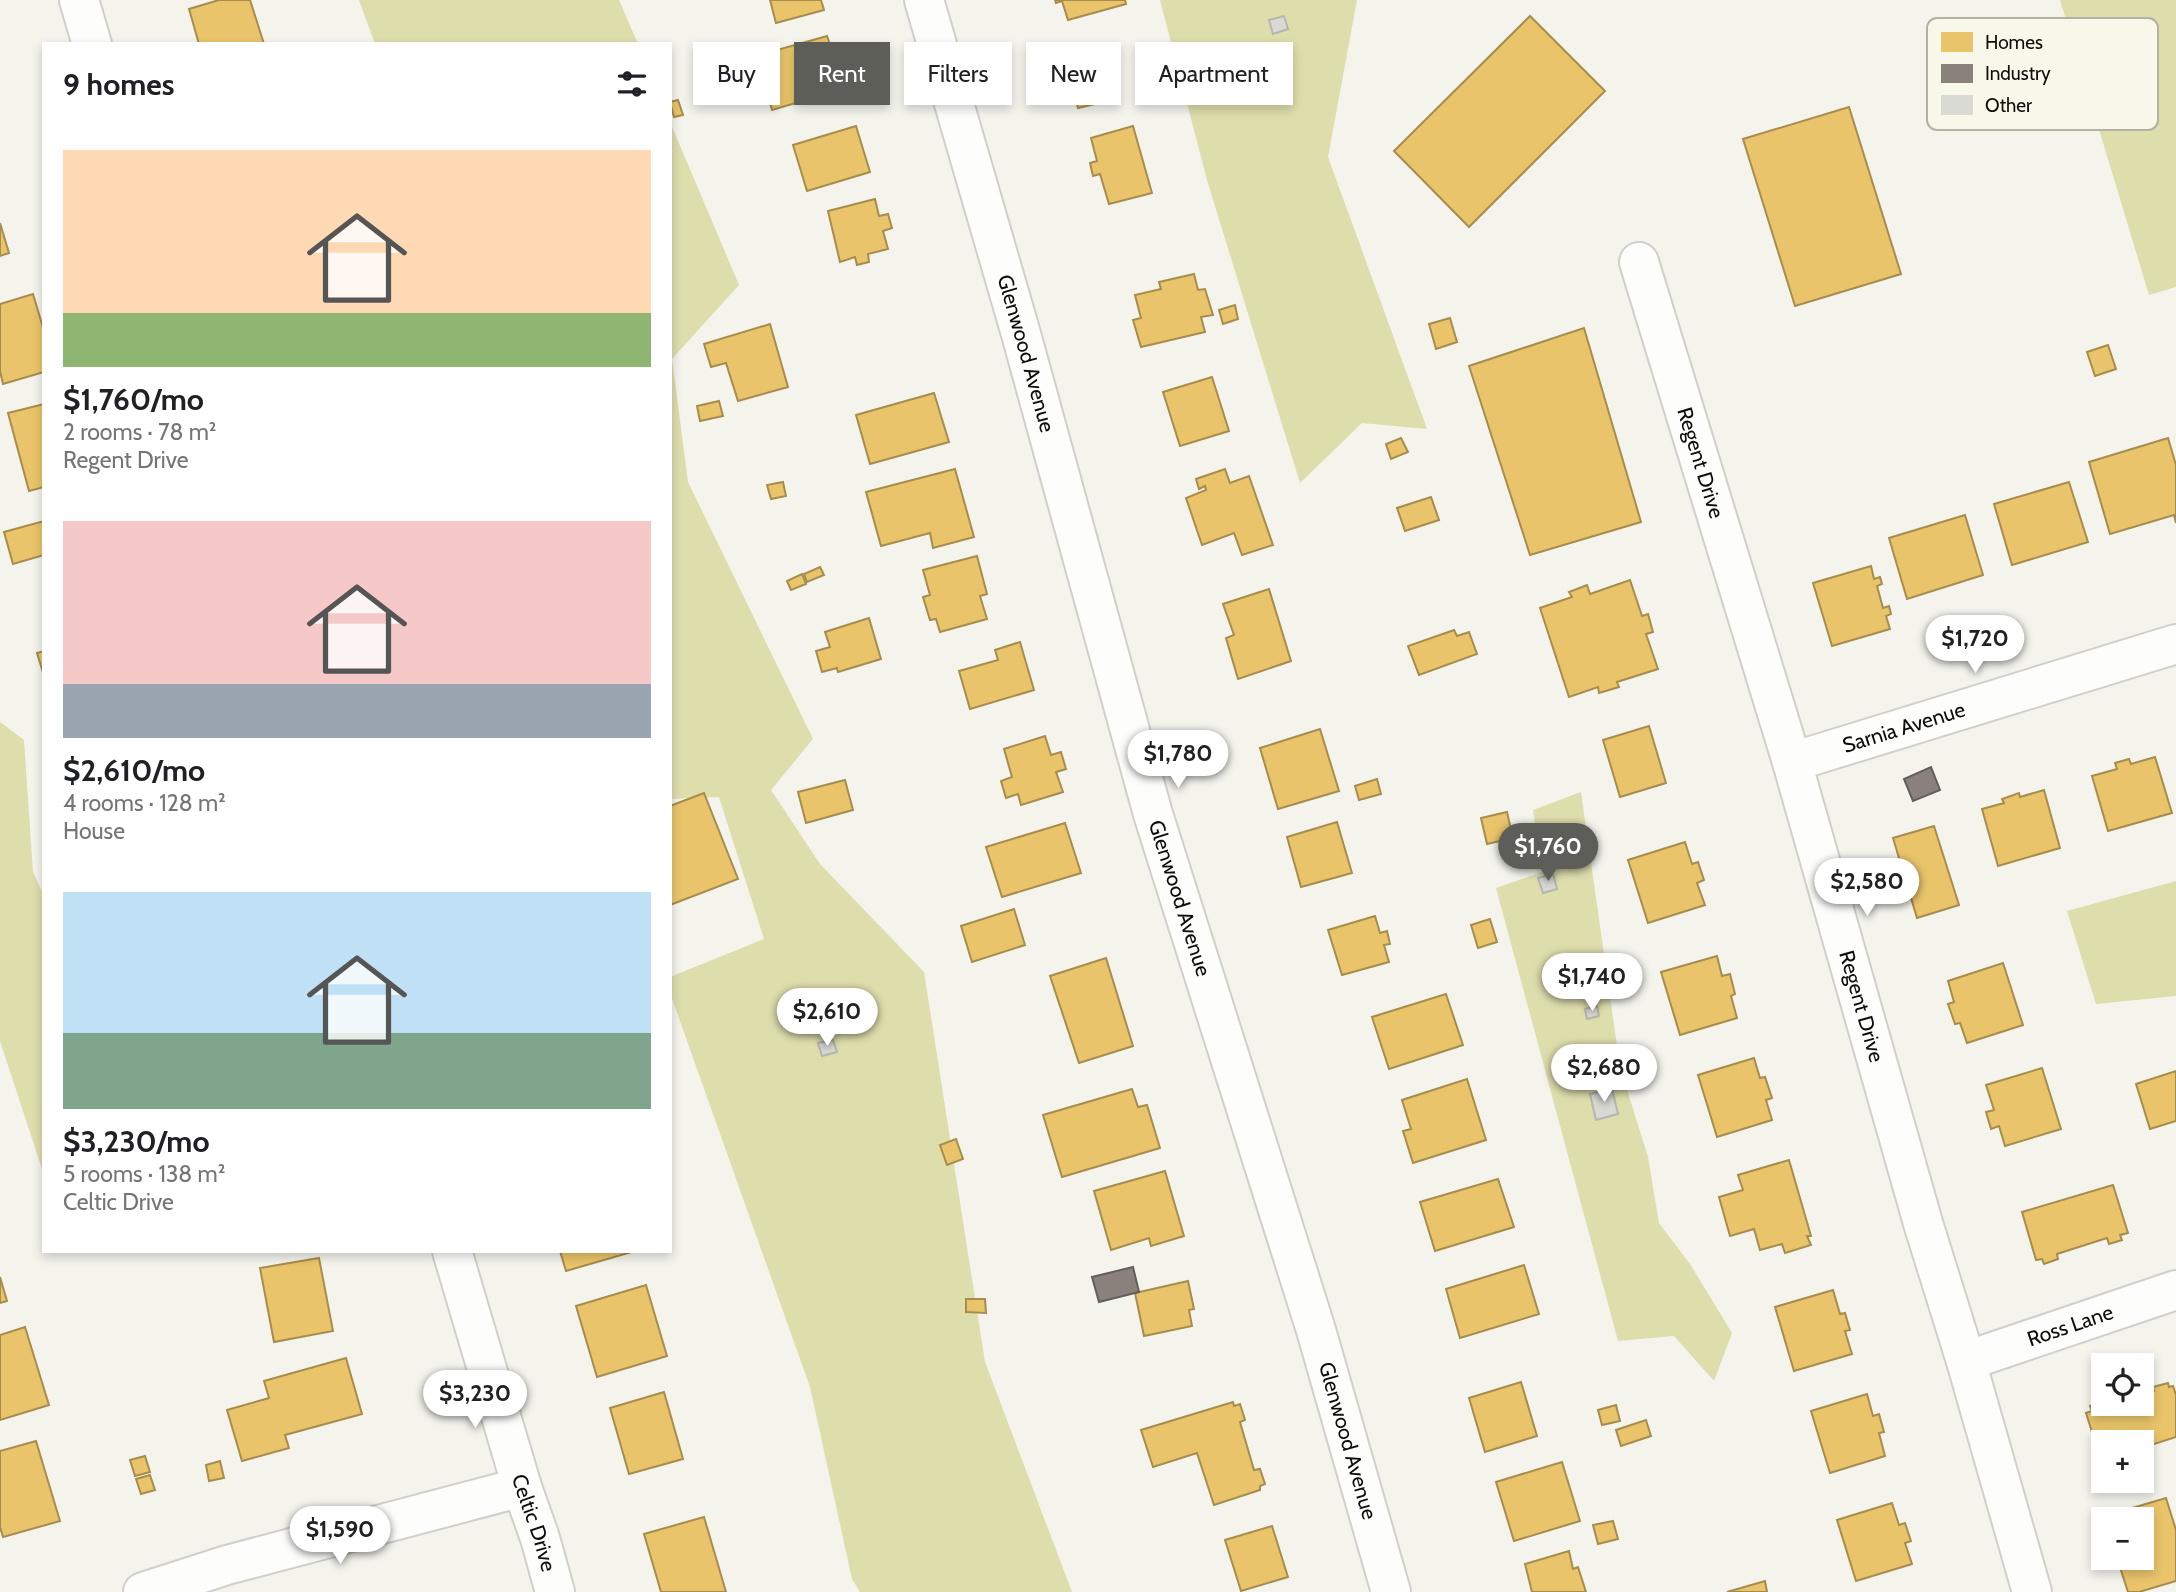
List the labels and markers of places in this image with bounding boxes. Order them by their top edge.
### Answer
pin: $1,720 [1918,616,2032,675]
pin: $1,780 [1121,730,1235,790]
pin: $1,760 [1491,824,1605,883]
pin: $2,580 [1810,858,1924,918]
pin: $1,740 [1535,954,1649,1013]
pin: $2,610 [770,988,884,1048]
pin: $2,680 [1547,1044,1661,1104]
pin: $3,230 [418,1370,532,1430]
pin: $1,590 [283,1506,397,1566]

